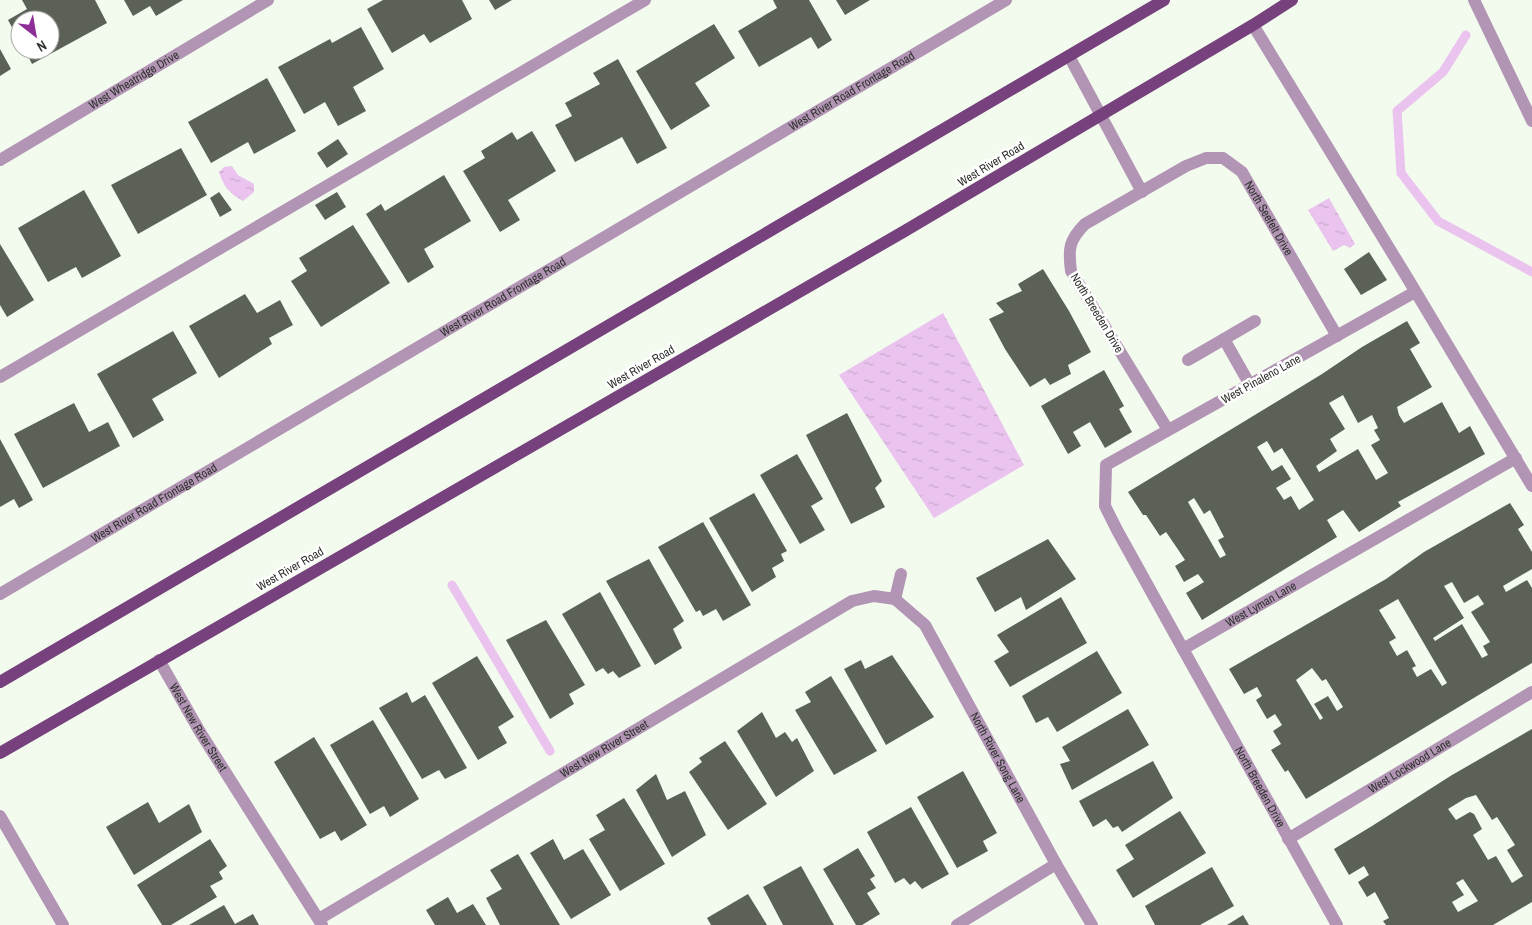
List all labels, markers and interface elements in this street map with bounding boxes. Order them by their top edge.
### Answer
north arrow [10,10,60,60]
text: N [34,36,50,56]
street label: West Wheatridge Drive [86,47,182,113]
street label: West River Road Frontage Road [786,48,917,135]
street label: West River Road [955,138,1027,190]
street label: North Seefelt Drive [1241,178,1297,259]
street label: West River Road Frontage Road [437,254,569,340]
street label: North Breeden Drive [1067,270,1127,356]
street label: West River Road [605,341,677,393]
street label: West Pinaleno Lane [1218,351,1304,407]
street label: West River Road Frontage Road [88,460,220,546]
street label: West River Road [254,543,326,595]
street label: West Lyman Lane [1223,578,1299,631]
street label: West New River Street [166,680,231,775]
street label: North River Song Lane [966,710,1029,806]
street label: West New River Street [557,716,651,781]
street label: West Lockwood Lane [1365,735,1454,797]
street label: North Breeden Drive [1231,744,1289,830]

